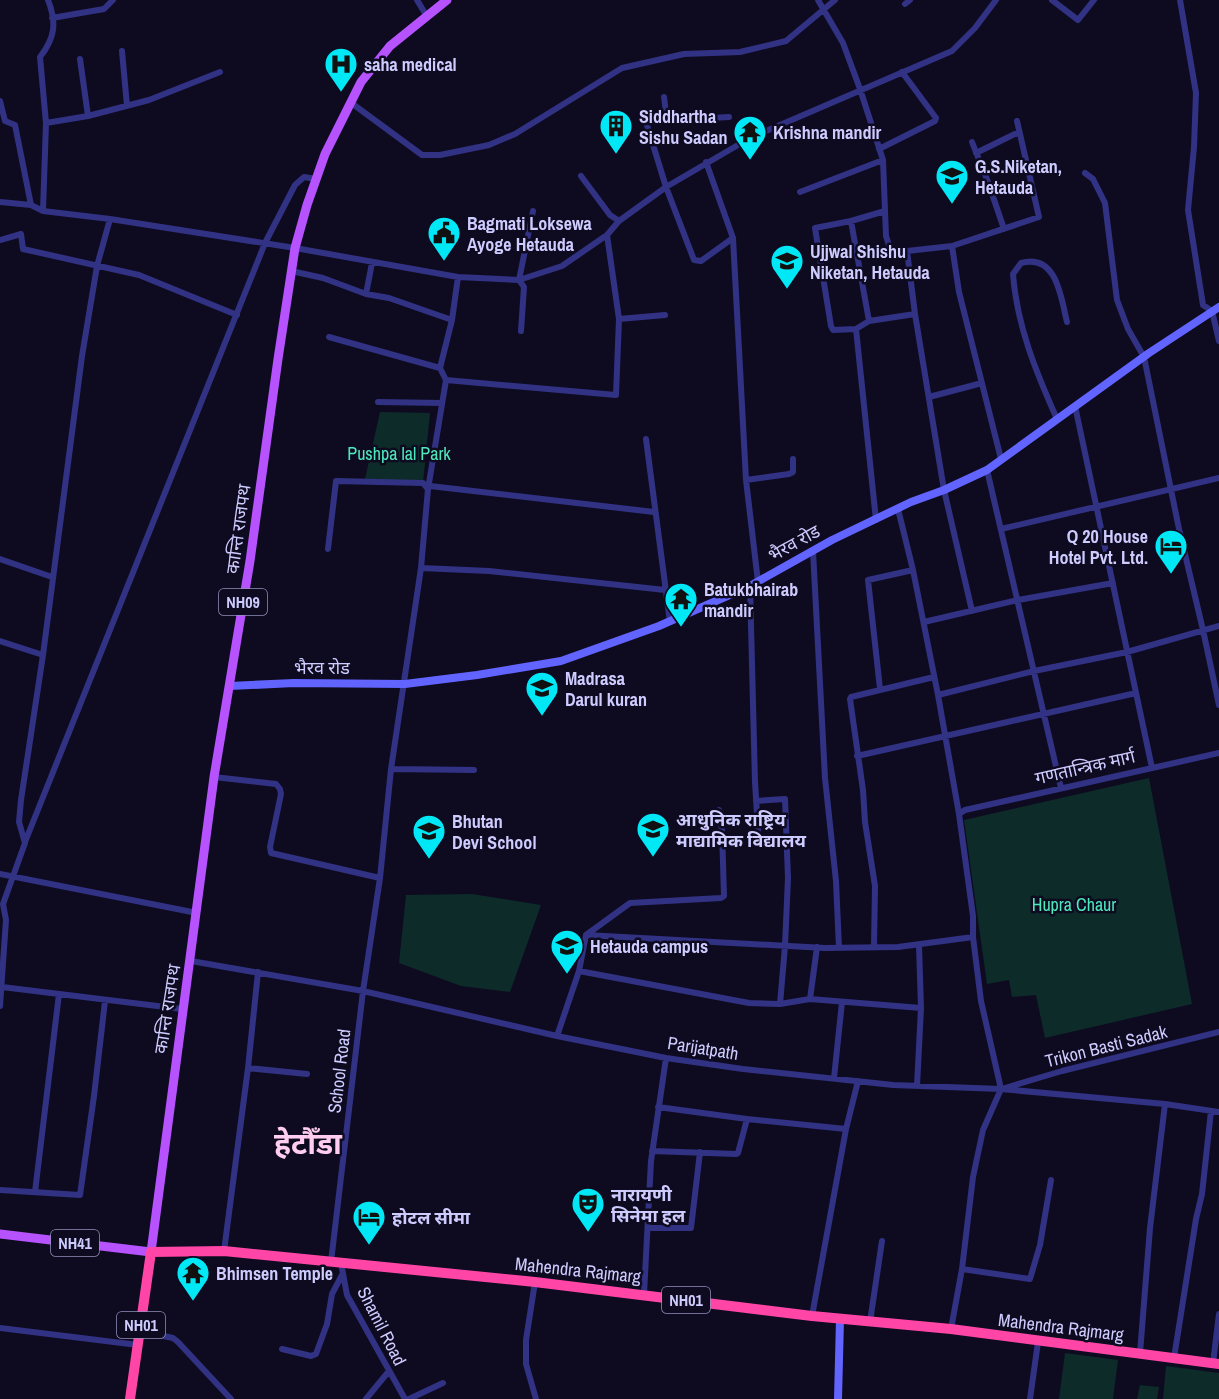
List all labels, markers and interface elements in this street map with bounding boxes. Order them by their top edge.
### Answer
hospital icon: saha medical [323,46,359,93]
place label: saha medical [364,52,457,77]
place label: Siddhartha Sishu Sadan [639,104,728,150]
building icon: Siddhartha Sishu Sadan [598,108,634,155]
temple icon: Krishna mandir [732,114,768,161]
place label: Krishna mandir [773,120,882,145]
place label: G.S.Niketan, Hetauda [975,154,1062,200]
school or university icon: G.S.Niketan, Hetauda [934,158,970,205]
place label: Bagmati Loksewa Ayoge Hetauda [467,211,592,257]
public building icon: Bagmati Loksewa Ayoge Hetauda [426,215,462,262]
place label: Ujjwal Shishu Niketan, Hetauda [810,239,931,285]
school or university icon: Ujjwal Shishu Niketan, Hetauda [769,243,805,290]
park label: Pushpa lal Park [347,441,451,466]
street label: कान्ति राजपथ [219,482,257,575]
street label: भैरव रोड [764,518,825,567]
place label: Q 20 House Hotel Pvt. Ltd. [1049,524,1148,570]
hotel icon: Q 20 House Hotel Pvt. Ltd. [1153,528,1189,575]
place label: Batukbhairab mandir [704,577,798,623]
temple icon: Batukbhairab mandir [663,581,699,628]
road number: NH09 [219,589,267,615]
street label: भैरव रोड [294,655,350,680]
place label: Madrasa Darul kuran [565,666,647,712]
school or university icon: Madrasa Darul kuran [524,670,560,717]
street label: गणतान्त्रिक मार्ग [1032,743,1138,791]
place label: आधुनिक राष्ट्रिय माद्यामिक विद्यालय [676,807,807,853]
place label: Bhutan Devi School [452,809,537,855]
school or university icon: आधुनिक राष्ट्रिय माद्यामिक विद्यालय [635,811,671,858]
school or university icon: Bhutan Devi School [411,813,447,860]
park label: Hupra Chaur [1032,892,1116,917]
school or university icon: Hetauda campus [549,928,585,975]
place label: Hetauda campus [590,934,708,959]
street label: कान्ति राजपथ [148,962,186,1055]
street label: Trikon Basti Sadak [1042,1019,1170,1073]
street label: School Road [321,1028,357,1114]
street label: Parijatpath [666,1030,740,1066]
district label: हेटौँडा [274,1123,343,1163]
place label: नारायणी सिनेमा हल [611,1182,686,1228]
theatre icon: नारायणी सिनेमा हल [570,1186,606,1233]
hotel icon: होटल सीमा [351,1199,387,1246]
place label: होटल सीमा [392,1205,471,1230]
road number: NH41 [51,1230,99,1256]
street label: Mahendra Rajmarg [514,1251,643,1289]
temple icon: Bhimsen Temple [175,1255,211,1302]
place label: Bhimsen Temple [216,1261,333,1286]
street label: Shamil Road [351,1282,413,1370]
road number: NH01 [662,1287,710,1313]
street label: Mahendra Rajmarg [997,1307,1126,1347]
road number: NH01 [117,1312,165,1338]

